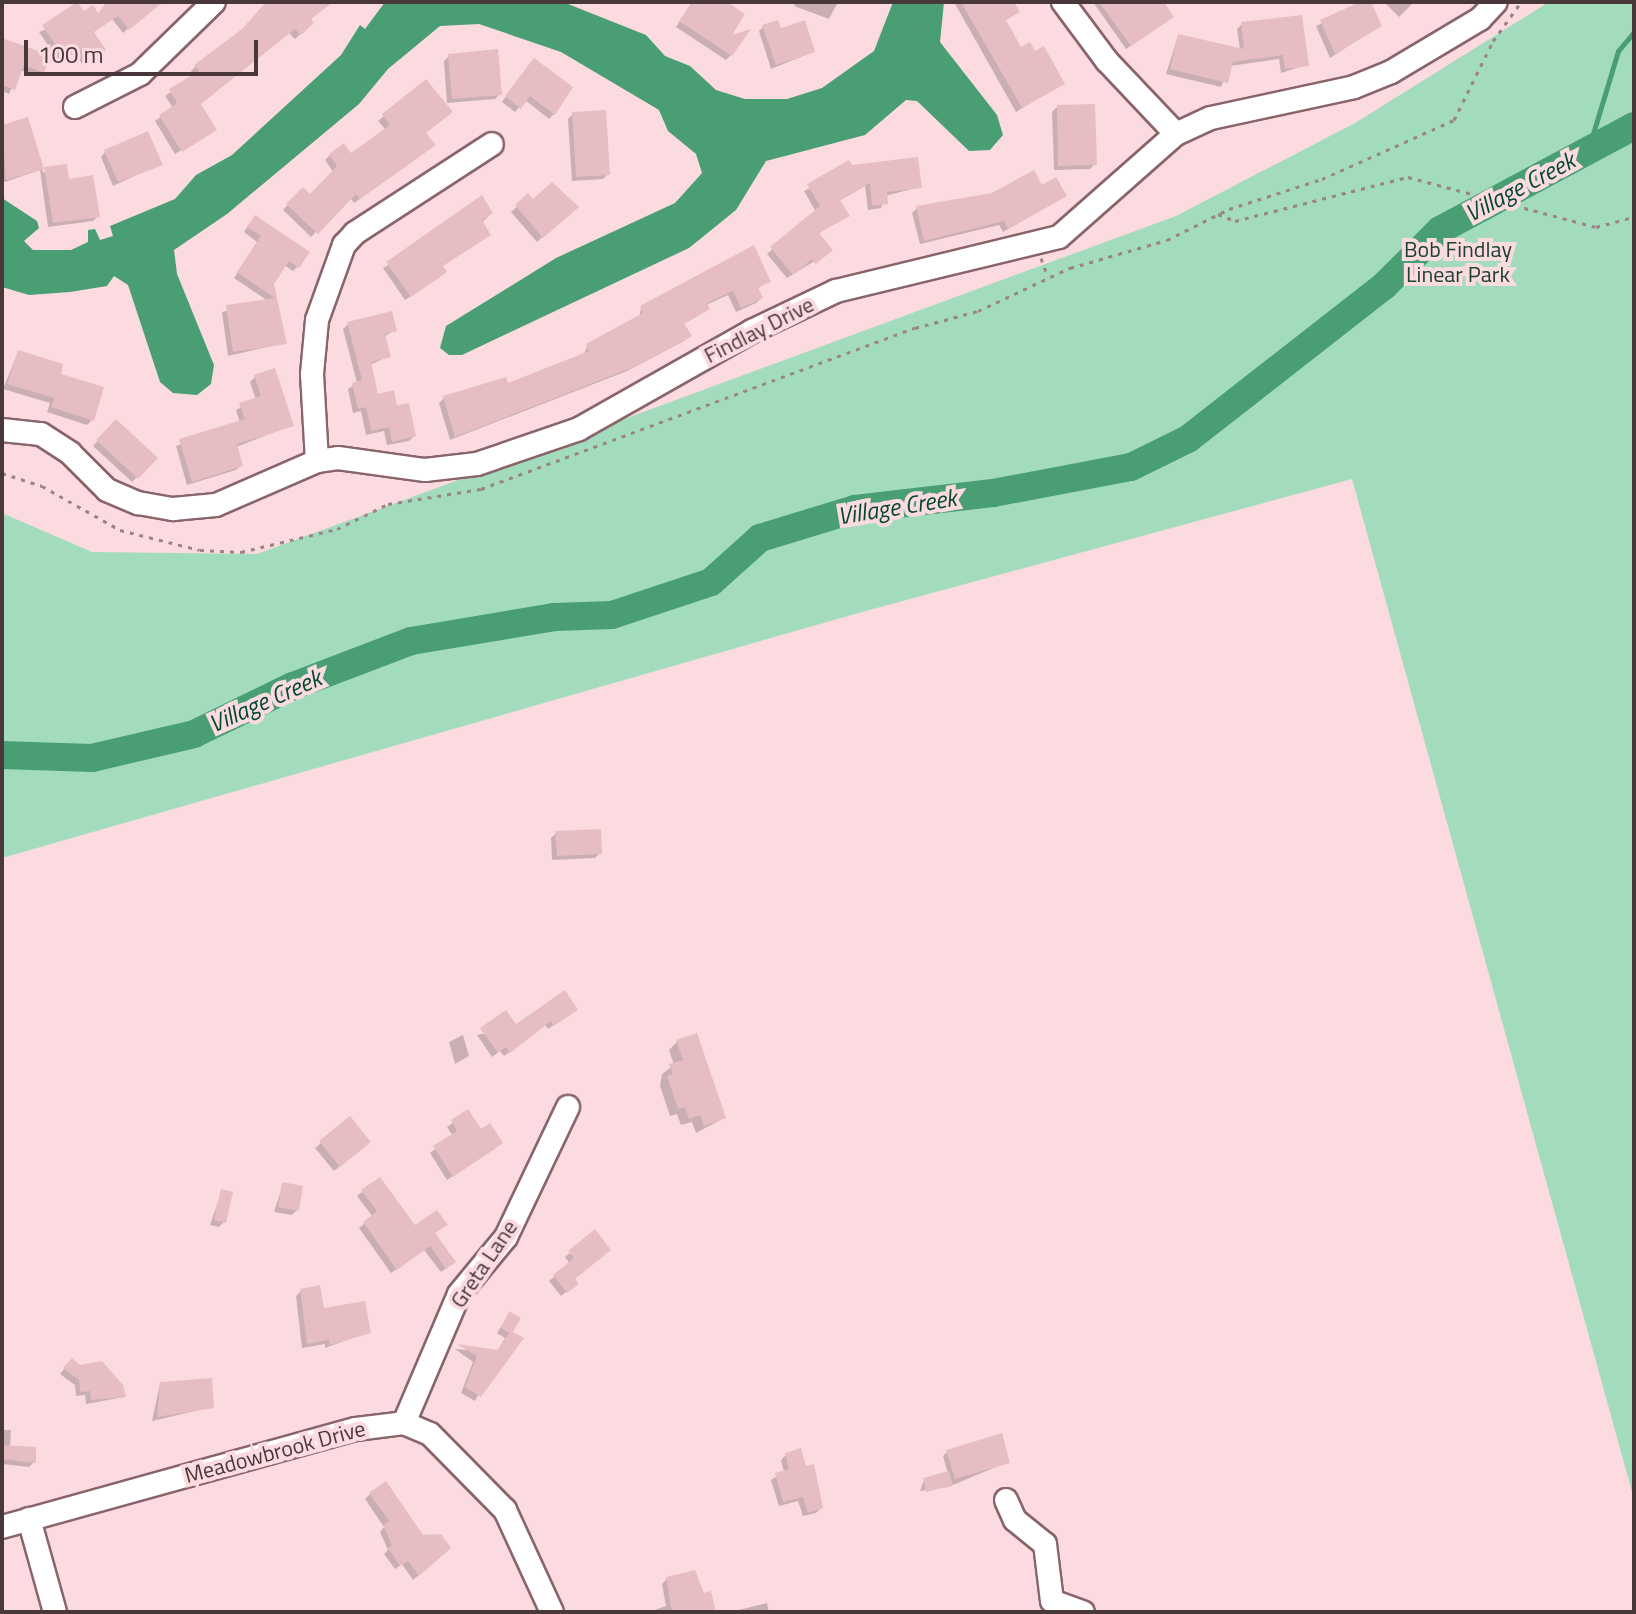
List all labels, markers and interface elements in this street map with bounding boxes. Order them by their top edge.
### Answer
scale bar [28,24,262,74]
text: 100 m [38,36,104,72]
water label: Village Creek [1460,146,1580,228]
park label: Bob Findlay Linear Park [1404,236,1512,288]
street label: Findlay Drive [700,291,818,369]
water label: Village Creek [835,483,959,531]
water label: Village Creek [204,663,326,739]
street label: Greta Lane [445,1215,523,1313]
street label: Meadowbrook Drive [182,1415,368,1489]

